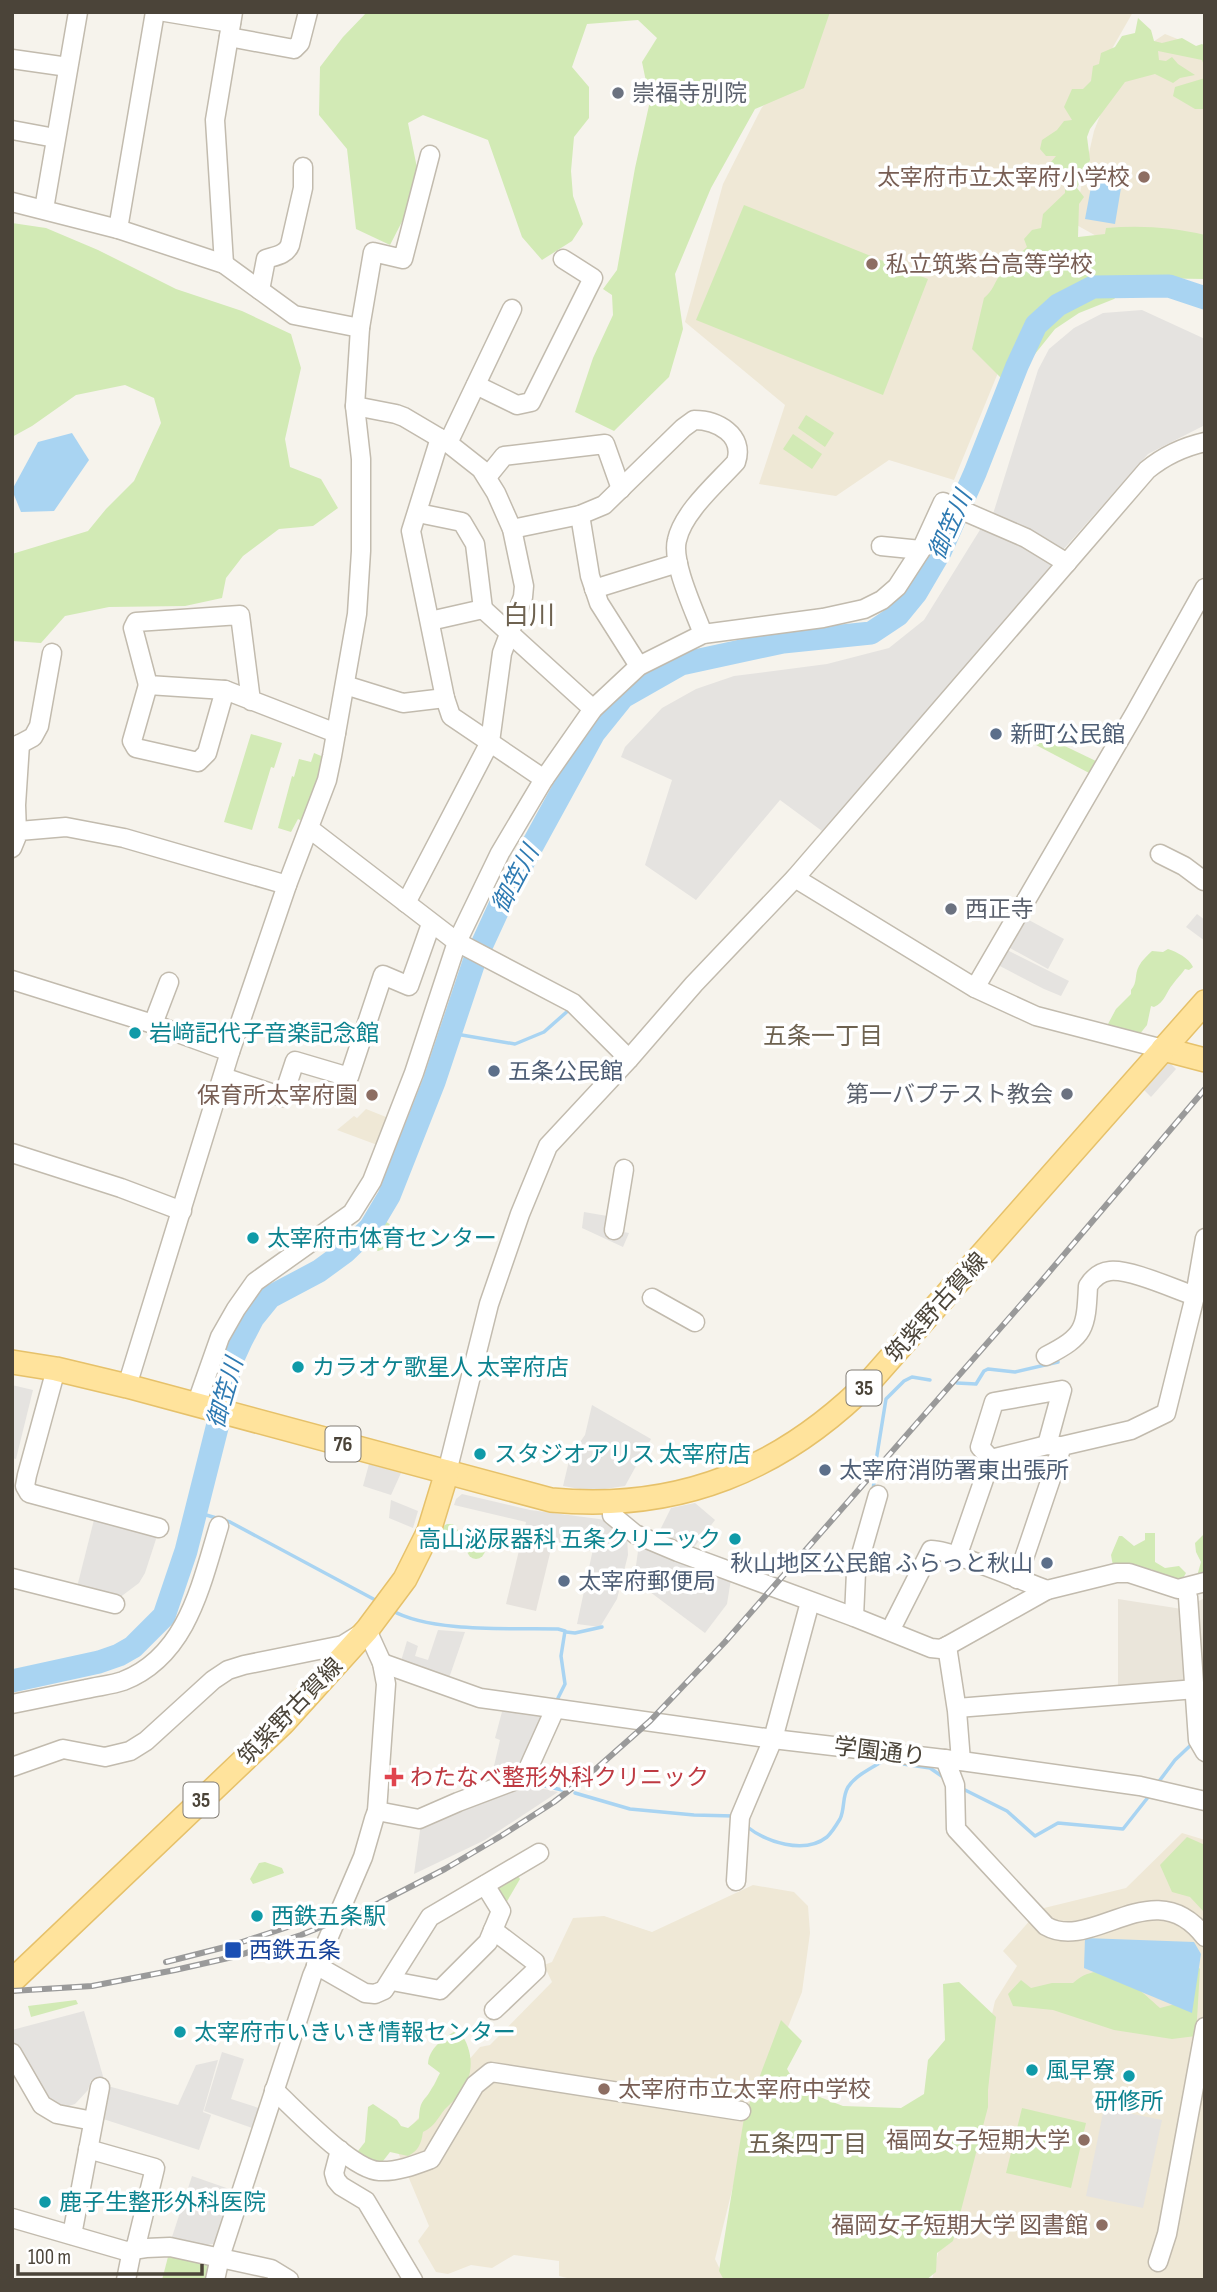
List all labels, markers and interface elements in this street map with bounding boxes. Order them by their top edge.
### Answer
place label: 崇福寺別院 [632,80,747,108]
marker: 崇福寺別院 [610,85,626,101]
place label: 太宰府市立太宰府小学校 [877,164,1130,192]
marker: 太宰府市立太宰府小学校 [1136,169,1152,185]
place label: 私立筑紫台高等学校 [886,251,1093,279]
marker: 私立筑紫台高等学校 [864,256,880,272]
water label: 御笠川 [923,484,980,564]
district label: 白川 [503,601,555,632]
place label: 新町公民館 [1010,721,1125,749]
marker: 新町公民館 [988,726,1004,742]
water label: 御笠川 [486,838,547,918]
place label: 西正寺 [965,896,1034,924]
marker: 西正寺 [943,901,959,917]
place label: 岩﨑記代子音楽記念館 [149,1020,379,1048]
district label: 五条一丁目 [763,1022,883,1051]
marker: 岩﨑記代子音楽記念館 [127,1025,143,1041]
place label: 五条公民館 [508,1058,623,1086]
marker: 五条公民館 [486,1063,502,1079]
place label: 第一バプテスト教会 [846,1081,1053,1109]
place label: 保育所太宰府園 [197,1082,358,1110]
marker: 第一バプテスト教会 [1059,1086,1075,1102]
marker: 保育所太宰府園 [364,1087,380,1103]
place label: 太宰府市体育センター [267,1225,497,1253]
marker: 太宰府市体育センター [245,1230,261,1246]
street label: 筑紫野古賀線 [880,1247,993,1368]
water label: 御笠川 [202,1352,250,1432]
place label: カラオケ歌星人 太宰府店 [312,1354,569,1382]
marker: カラオケ歌星人 太宰府店 [290,1359,306,1375]
road number: 35 [846,1370,882,1406]
road number: 76 [326,1426,360,1462]
place label: スタジオアリス 太宰府店 [494,1441,751,1469]
marker: スタジオアリス 太宰府店 [472,1446,488,1462]
place label: 太宰府消防署東出張所 [839,1457,1069,1485]
marker: 太宰府消防署東出張所 [817,1462,833,1478]
place label: 高山泌尿器科 五条クリニック [418,1526,721,1554]
marker: 高山泌尿器科 五条クリニック [727,1531,743,1547]
place label: 秋山地区公民館 ふらっと秋山 [730,1550,1033,1578]
marker: 秋山地区公民館 ふらっと秋山 [1039,1555,1055,1571]
place label: 太宰府郵便局 [578,1568,716,1596]
marker: 太宰府郵便局 [556,1573,572,1589]
street label: 筑紫野古賀線 [233,1652,349,1771]
street label: 学園通り [833,1732,927,1771]
place label: わたなべ整形外科クリニック [410,1764,709,1792]
marker: わたなべ整形外科クリニック [384,1767,404,1787]
road number: 35 [184,1783,218,1818]
place label: 西鉄五条駅 [271,1903,386,1931]
marker: 西鉄五条駅 [249,1908,265,1924]
place label: 西鉄五条 [249,1937,341,1965]
marker: 西鉄五条 [223,1940,243,1960]
place label: 太宰府市いきいき情報センター [194,2019,516,2047]
marker: 太宰府市いきいき情報センター [172,2024,188,2040]
place label: 風早寮 [1046,2057,1115,2085]
marker: 風早寮 [1024,2062,1040,2078]
marker: 研修所 [1121,2068,1137,2084]
place label: 太宰府市立太宰府中学校 [618,2076,871,2104]
marker: 太宰府市立太宰府中学校 [596,2081,612,2097]
place label: 研修所 [1095,2088,1164,2116]
place label: 福岡女子短期大学 [886,2127,1070,2155]
district label: 五条四丁目 [747,2130,867,2159]
marker: 福岡女子短期大学 [1076,2132,1092,2148]
place label: 鹿子生整形外科医院 [59,2189,266,2217]
marker: 鹿子生整形外科医院 [37,2194,53,2210]
place label: 福岡女子短期大学 図書館 [831,2212,1088,2240]
marker: 福岡女子短期大学 図書館 [1094,2217,1110,2233]
scale bar [18,2232,201,2276]
text: 100 m [28,2245,71,2270]

